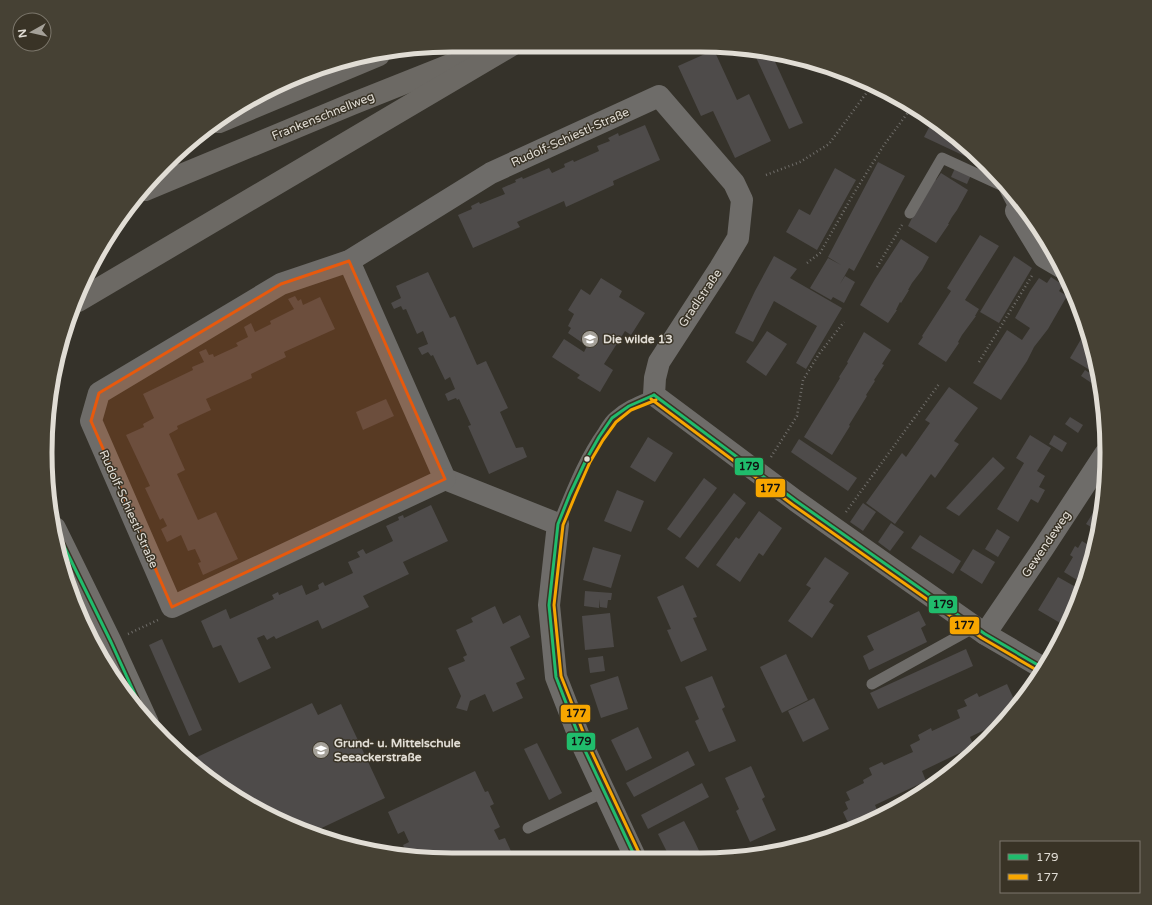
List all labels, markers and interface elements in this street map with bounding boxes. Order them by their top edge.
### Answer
north arrow [12,12,52,52]
text: N [16,28,30,39]
street label: Frankenschnellweg [270,89,376,143]
street label: Rudolf-Schiestl-Straße [509,105,631,169]
street label: Gradlstraße [676,266,725,330]
school or university icon: Die wilde 13 [580,329,600,349]
place label: Die wilde 13 [603,332,673,346]
street label: Rudolf-Schiestl-Straße [97,448,161,570]
unlabelled marker [582,454,592,464]
line badge: 179 [734,457,764,476]
text: 179 [739,460,759,473]
line badge: 177 [755,478,786,498]
text: 177 [760,482,780,495]
street label: Gewendeweg [1019,508,1073,580]
line badge: 179 [928,595,958,614]
text: 179 [933,598,953,611]
line badge: 177 [949,616,980,635]
text: 177 [954,619,974,632]
line badge: 177 [560,704,591,723]
text: 177 [566,707,586,720]
line badge: 179 [566,732,596,751]
text: 179 [571,735,591,748]
place label: Grund- u. Mittelschule Seeackerstraße [334,736,461,764]
school or university icon: Grund- u. Mittelschule Seeackerstraße [311,740,331,760]
legend [1000,841,1140,893]
text: 179 [1036,850,1059,864]
text: 177 [1036,870,1059,884]

